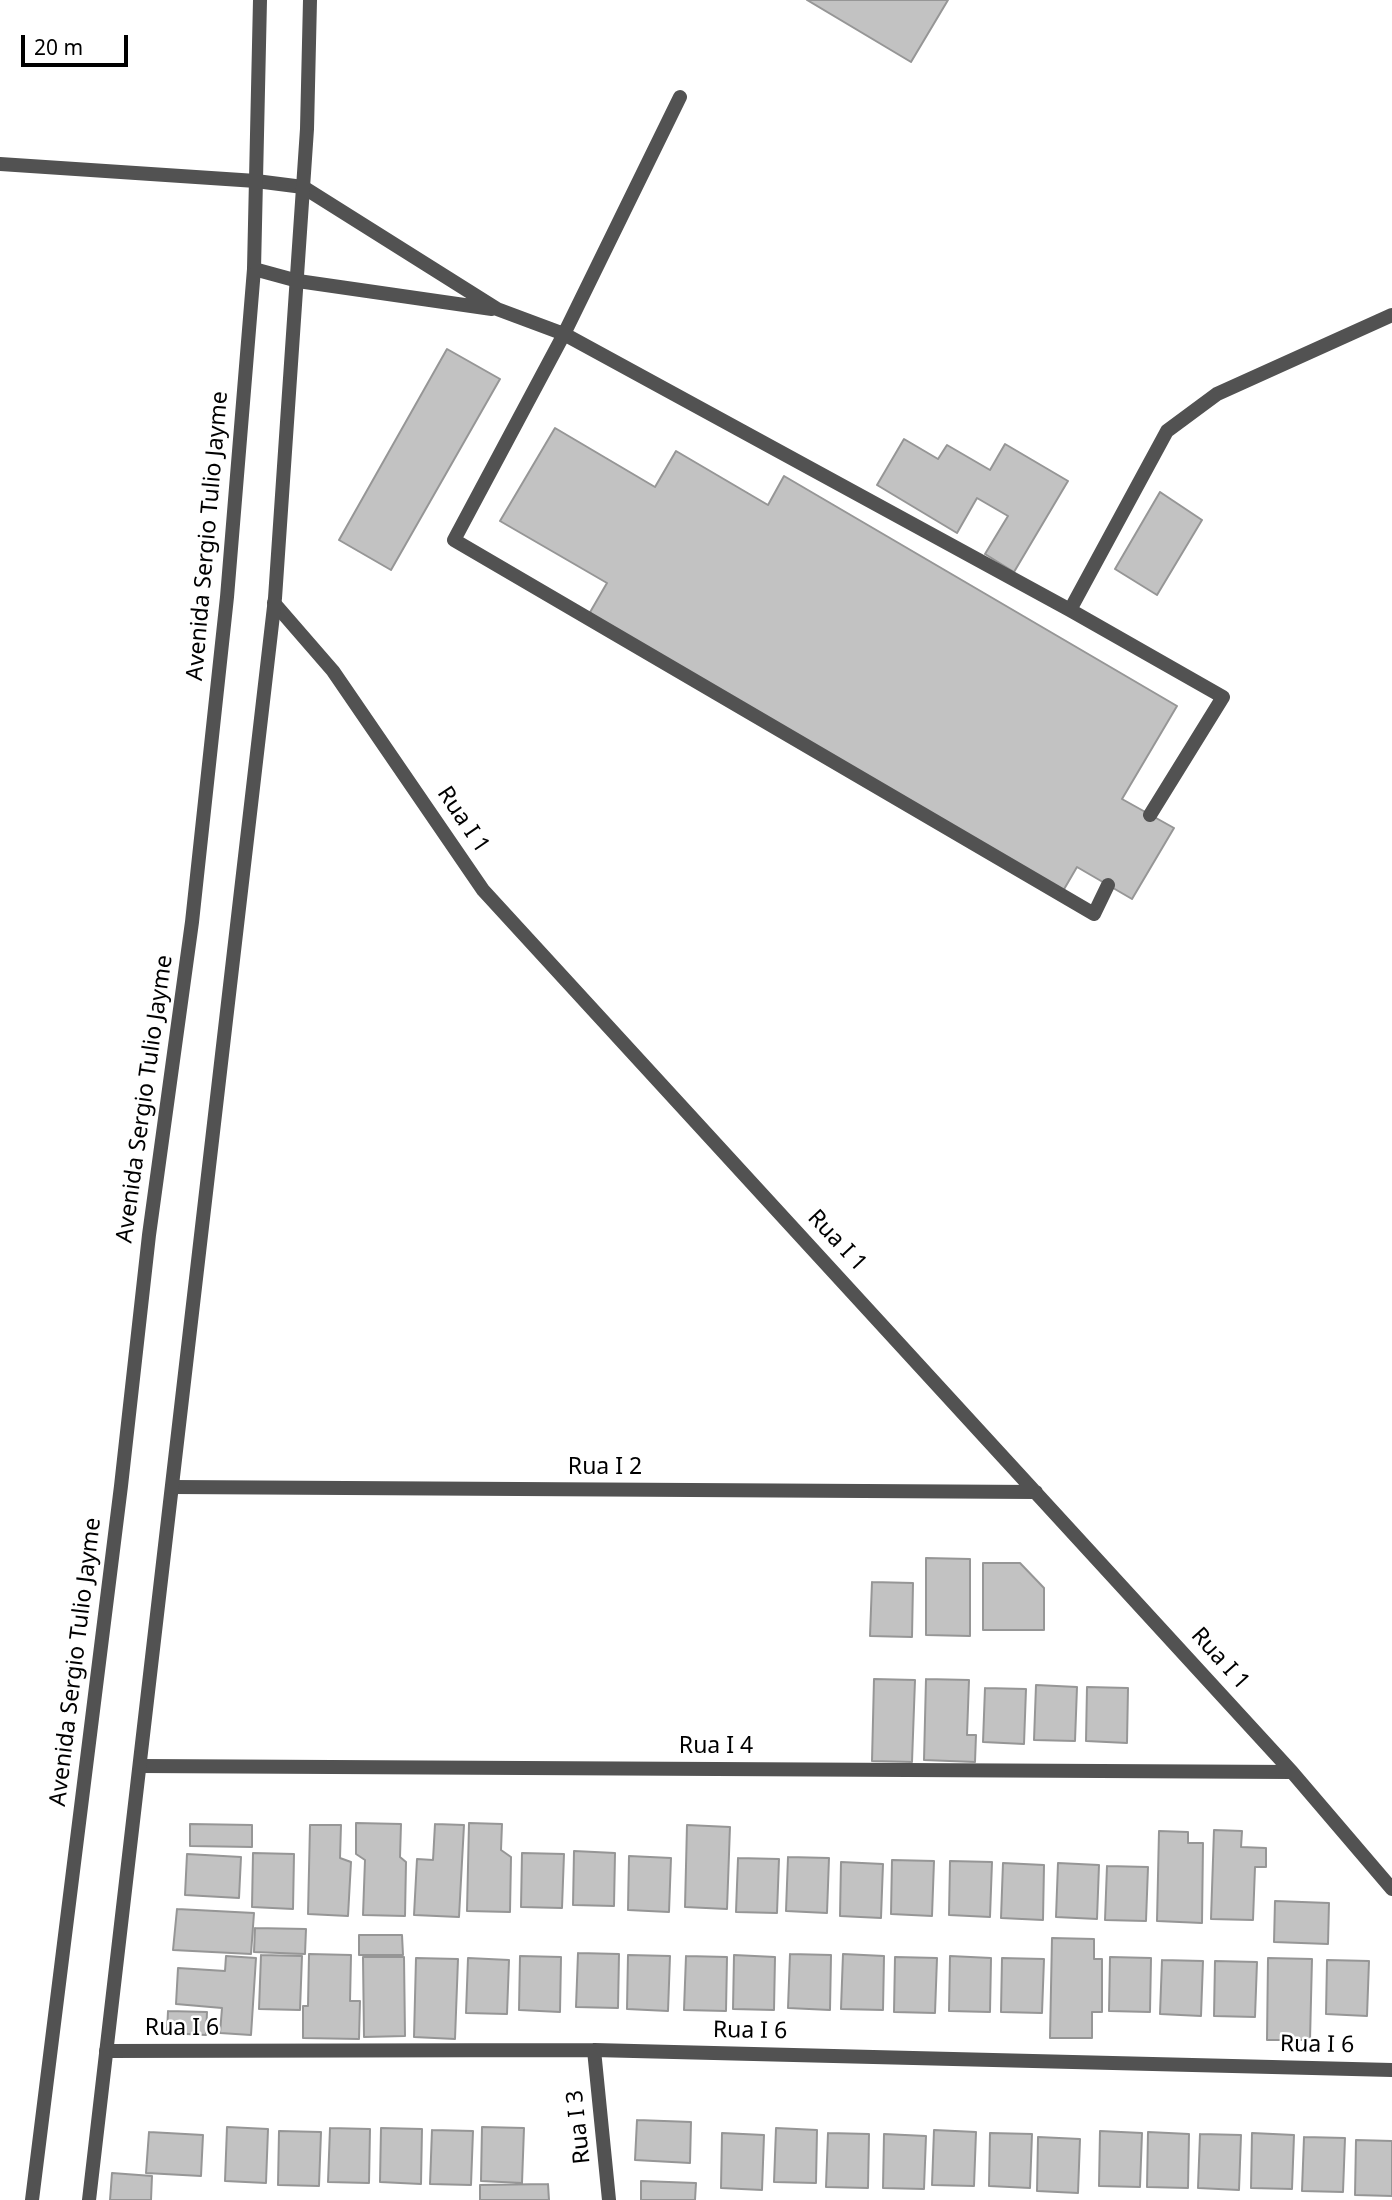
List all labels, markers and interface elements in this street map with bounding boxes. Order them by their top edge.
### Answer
scale bar [24,21,131,65]
text: 20 m [34,33,83,61]
street label: Avenida Sergio Tulio Jayme [182,390,234,682]
street label: Rua I 1 [431,781,495,859]
street label: Avenida Sergio Tulio Jayme [111,953,179,1245]
street label: Rua I 1 [802,1204,872,1278]
street label: Rua I 2 [568,1453,642,1481]
street label: Avenida Sergio Tulio Jayme [45,1516,107,1808]
street label: Rua I 1 [1185,1622,1255,1696]
street label: Rua I 4 [679,1732,753,1760]
street label: Rua I 6 [145,2014,219,2042]
street label: Rua I 6 [713,2017,787,2045]
street label: Rua I 6 [1280,2031,1354,2059]
street label: Rua I 3 [561,2089,597,2165]

